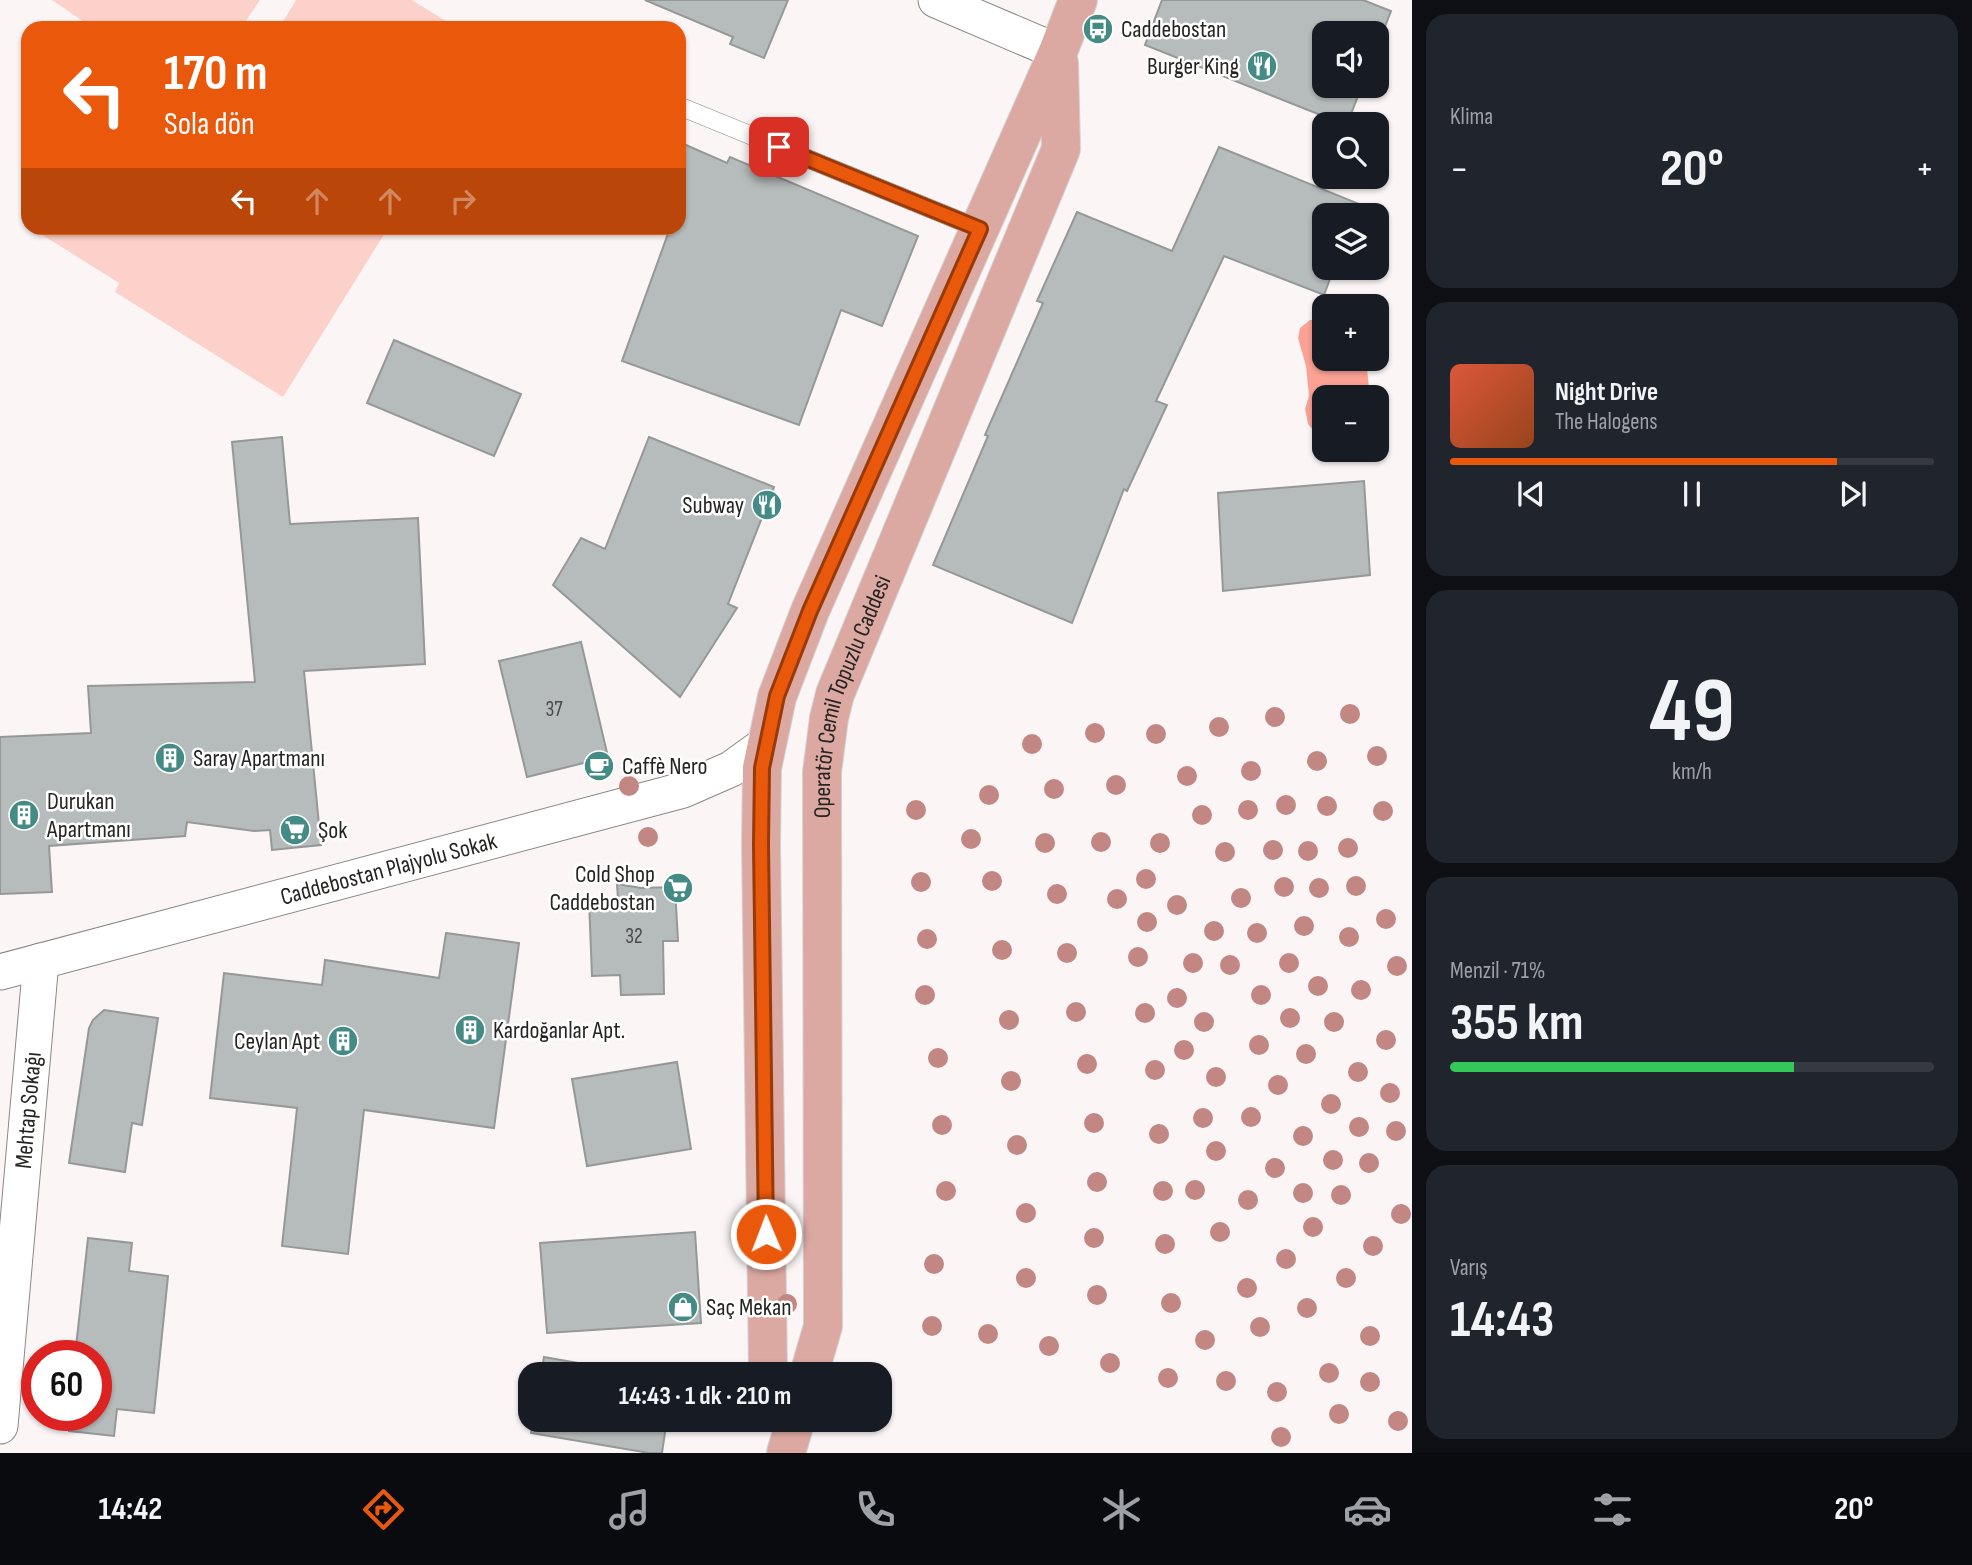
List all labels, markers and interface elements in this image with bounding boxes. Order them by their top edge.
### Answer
bus stop icon: Caddebostan [1081,12,1115,46]
place label: Caddebostan [1121,15,1226,44]
map controls [1312,21,1389,462]
button: sound [1312,21,1389,98]
text: 170 m [164,45,268,104]
icon: left [49,49,140,140]
restaurant icon: Burger King [1245,49,1279,83]
place label: Burger King [1147,52,1239,81]
text: Klima [1450,103,1493,131]
text: Sola dön [164,105,255,144]
button: search [1312,112,1389,189]
pin [749,117,809,177]
icon: arrive [760,128,798,166]
text: 20° [1660,138,1724,201]
text: − [1450,147,1469,192]
text: + [1915,147,1934,192]
icon: left [225,182,263,220]
icon: ahead [298,182,336,220]
icon: ahead [371,182,409,220]
icon: right [444,182,482,220]
button: layers [1312,203,1389,280]
button: + [1312,294,1389,371]
text: Night Drive [1555,377,1658,408]
button: − [1312,385,1389,462]
text: The Halogens [1555,408,1658,436]
icon: previous [1512,475,1550,513]
icon: pause [1673,475,1711,513]
icon: next [1834,475,1872,513]
restaurant icon: Subway [750,488,784,522]
place label: Subway [682,491,744,520]
street label: Operatör Cemil Topuzlu Caddesi [807,571,897,818]
text: 49 [1649,658,1735,767]
house number: 37 [545,697,563,722]
building icon: Saray Apartmanı [153,741,187,775]
place label: Saray Apartmanı [193,744,325,773]
cafe icon: Caffè Nero [582,749,616,783]
place label: Caffè Nero [622,752,708,781]
text: km/h [1672,758,1712,786]
place label: Durukan Apartmanı [46,787,131,844]
building icon: Durukan Apartmanı [7,798,41,832]
supermarket icon: Şok [278,813,312,847]
place label: Şok [318,816,347,845]
street label: Caddebostan Plajyolu Sokak [277,826,500,911]
place label: Cold Shop Caddebostan [550,860,655,917]
supermarket icon: Cold Shop Caddebostan [661,871,695,905]
house number: 32 [625,924,643,949]
text: Menzil · 71% [1450,957,1545,985]
text: 355 km [1450,992,1584,1055]
building icon: Kardoğanlar Apt. [453,1013,487,1047]
place label: Kardoğanlar Apt. [493,1016,625,1045]
building icon: Ceylan Apt [326,1024,360,1058]
place label: Ceylan Apt [234,1027,320,1056]
street label: Mehtap Sokağı [8,1051,47,1170]
position arrow [729,1197,803,1271]
text: Varış [1450,1254,1488,1282]
text: 14:43 [1450,1289,1554,1352]
shop icon: Saç Mekan [666,1290,700,1324]
place label: Saç Mekan [706,1293,792,1322]
speed limit sign: 60 [21,1340,112,1431]
text: 14:43 · 1 dk · 210 m [619,1381,791,1412]
icon: directions [359,1485,408,1534]
icon: music [605,1485,654,1534]
icon: phone [851,1485,900,1534]
icon: climate [1097,1485,1146,1534]
icon: car [1343,1485,1392,1534]
icon: filters [1588,1485,1637,1534]
text: 14:42 [98,1490,162,1529]
text: 20° [1834,1490,1874,1529]

